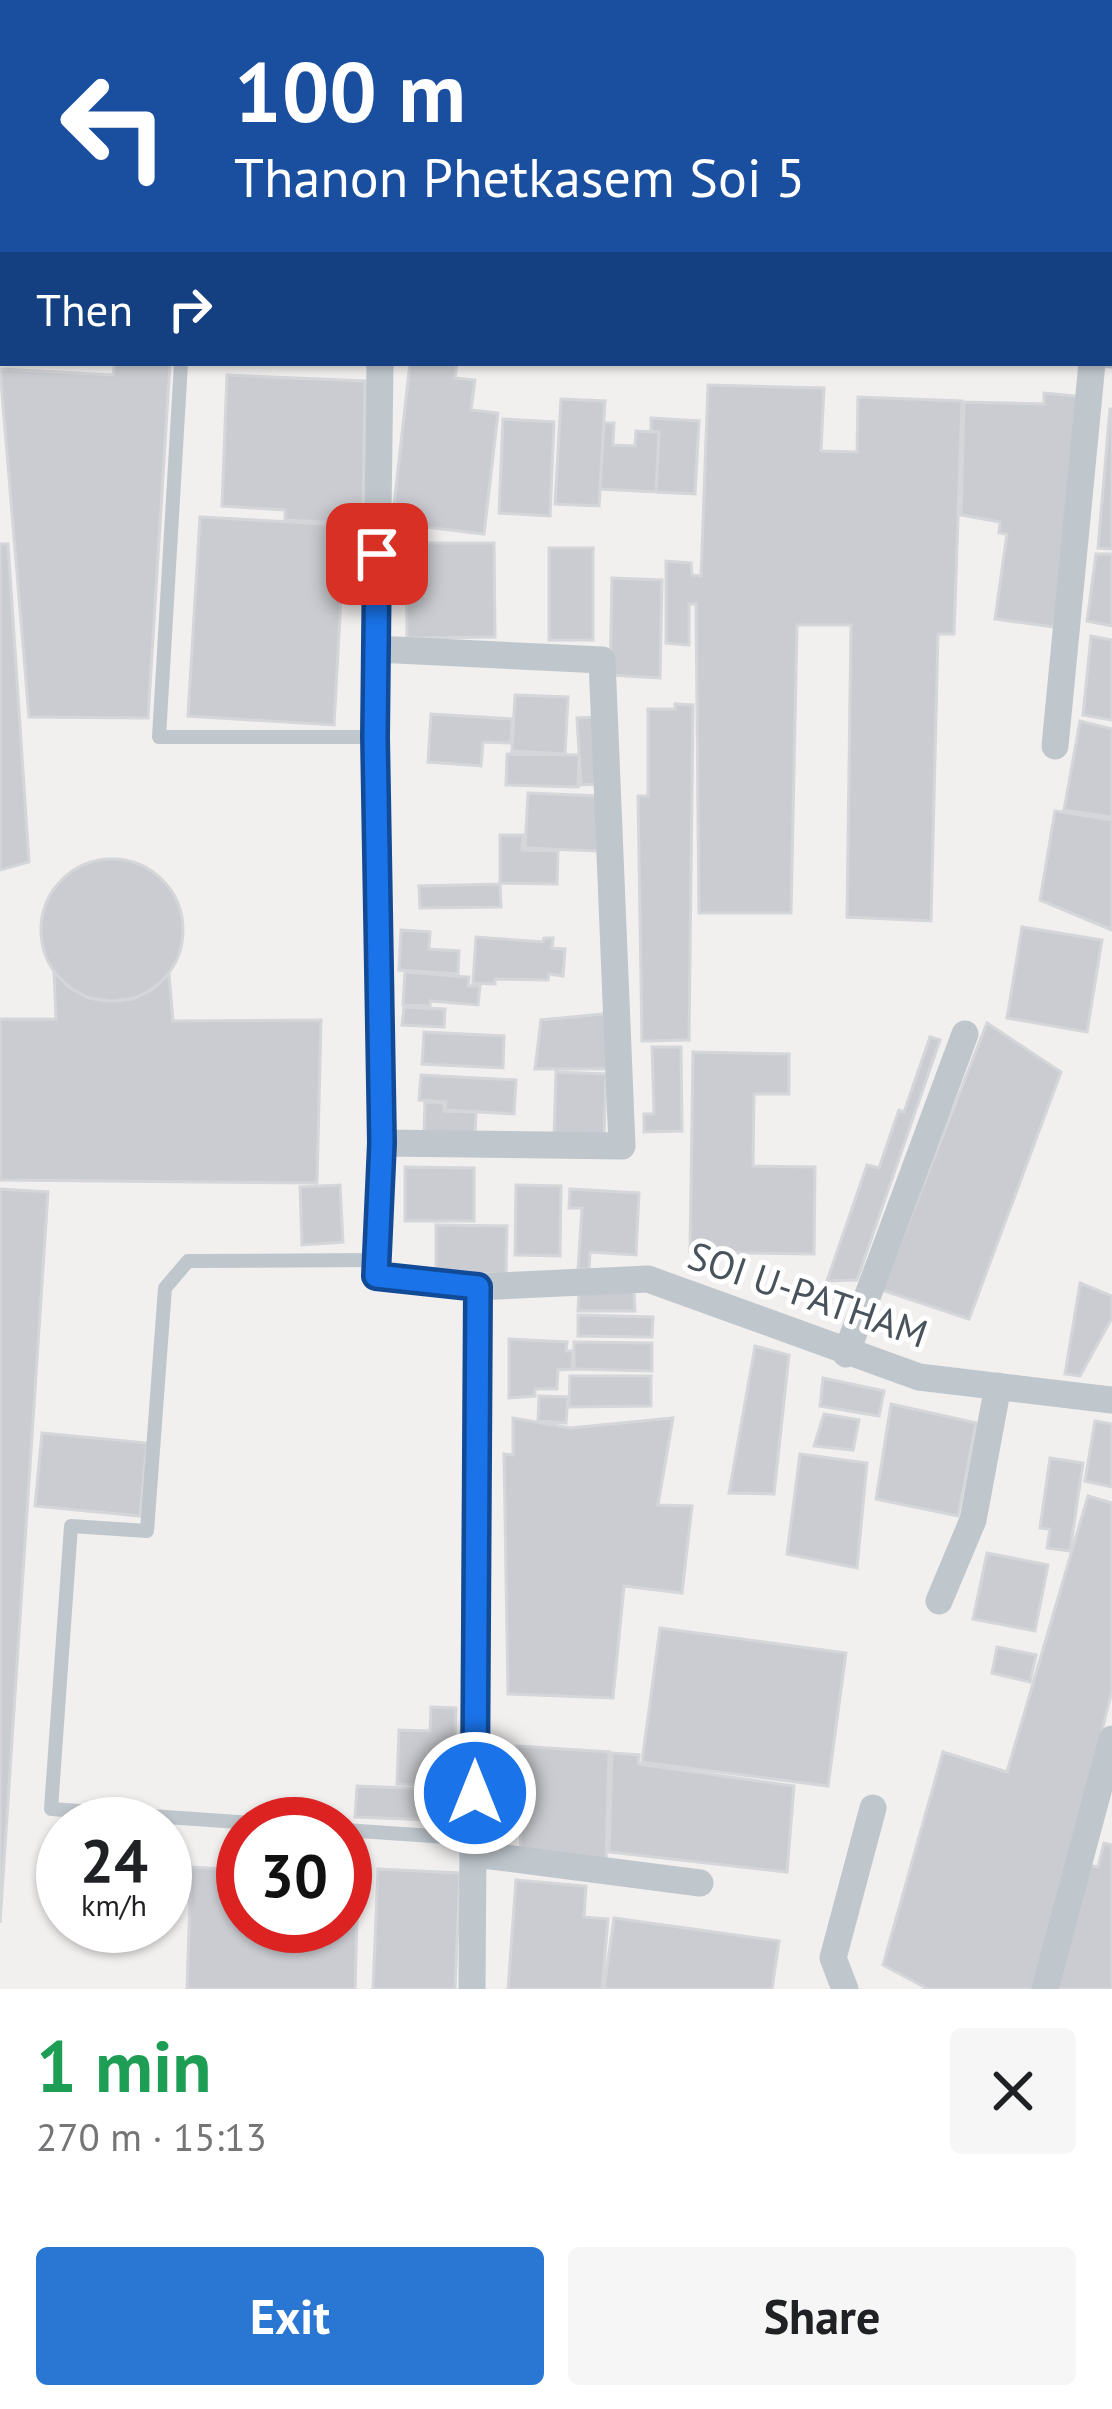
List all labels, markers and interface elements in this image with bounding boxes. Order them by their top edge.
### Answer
text: 100 m [234,36,466,145]
icon: left [36,48,192,204]
text: Thanon Phetkasem Soi 5 [234,142,805,212]
icon: right [157,276,223,342]
text: Then [36,280,133,338]
pin [326,503,428,605]
icon: arrive [344,521,410,587]
street label: SOI U-PATHAM [682,1229,934,1359]
position arrow [412,1730,538,1856]
speed limit sign: 30 [216,1797,372,1953]
text: 24 [80,1821,148,1899]
text: km/h [81,1885,147,1924]
text: 1 min [36,2019,212,2112]
button: close [950,2028,1076,2154]
text: 270 m · 15:13 [36,2111,267,2162]
button: Exit [36,2247,544,2385]
button: Share [568,2247,1076,2385]

